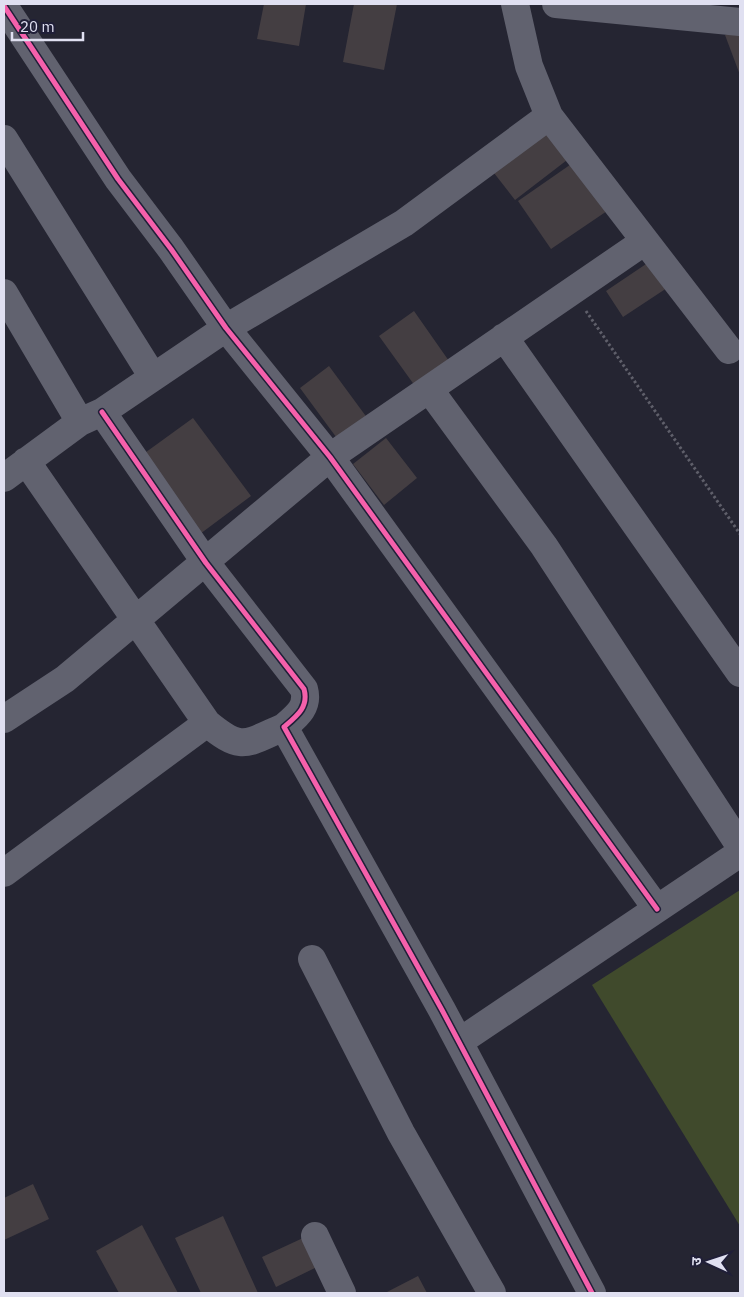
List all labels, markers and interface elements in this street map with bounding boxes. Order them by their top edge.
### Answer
scale bar [12,10,84,42]
text: 20 m [20,17,55,36]
north arrow [684,1237,734,1287]
text: उ [687,1256,705,1266]

